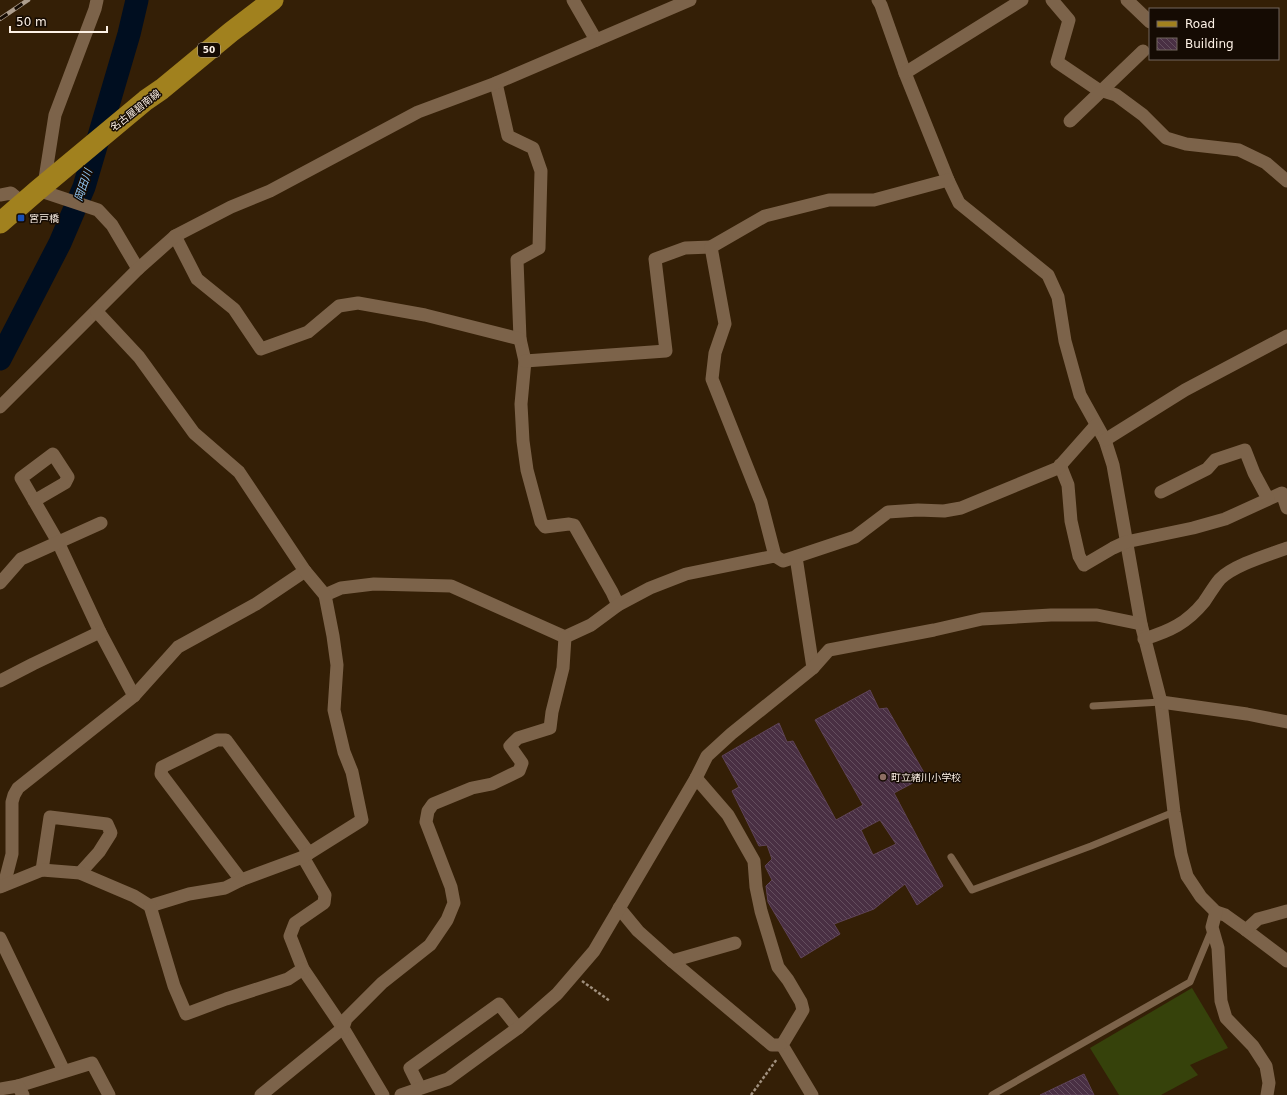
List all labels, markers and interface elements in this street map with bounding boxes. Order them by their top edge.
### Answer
scale bar [10,8,107,34]
legend [1149,8,1279,60]
text: 50 m [16,15,47,29]
text: Road [1185,17,1215,31]
text: Building [1185,37,1234,51]
road number: 50 [198,43,220,57]
street label: 名古屋碧南線 [108,88,162,133]
water label: 岡田川 [72,167,95,203]
marker: 宮戸橋 [16,213,26,223]
place label: 宮戸橋 [29,213,59,224]
marker: 町立緒川小学校 [878,772,888,782]
place label: 町立緒川小学校 [891,772,961,783]

